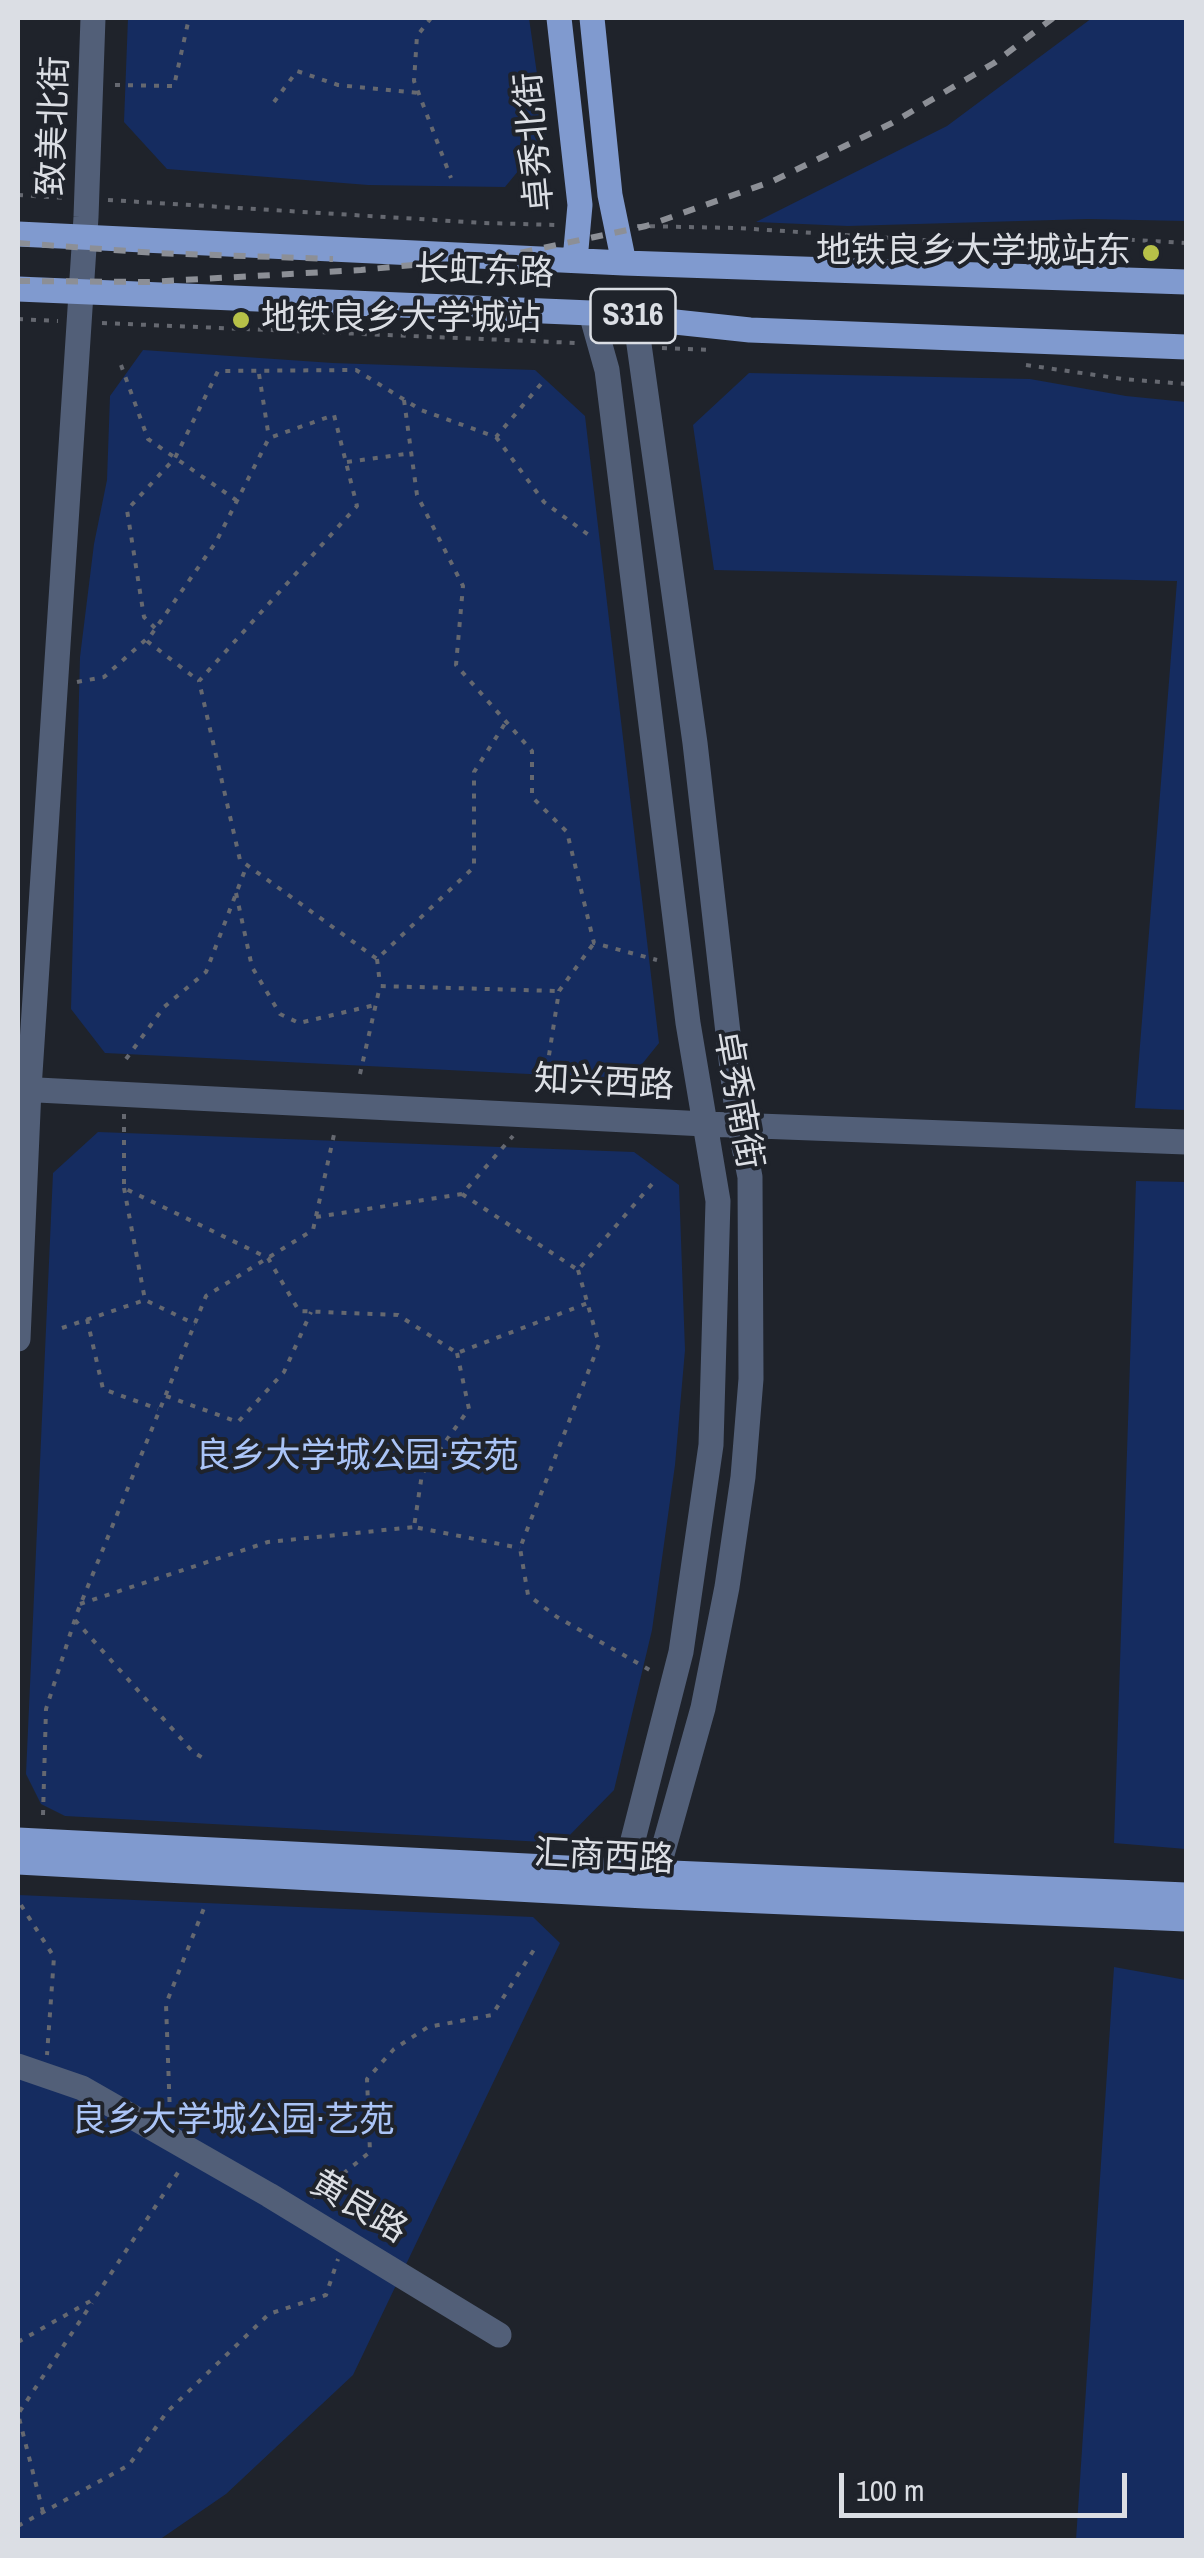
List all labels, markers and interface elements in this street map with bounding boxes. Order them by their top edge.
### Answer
street label: 致美北街 [32,55,78,197]
street label: 卓秀北街 [509,70,563,214]
place label: 地铁良乡大学城站东 [816,232,1131,274]
marker: 地铁良乡大学城站东 [1140,242,1162,264]
street label: 长虹东路 [413,250,555,296]
road number: S316 [590,289,676,343]
place label: 地铁良乡大学城站 [261,299,541,341]
marker: 地铁良乡大学城站 [230,309,252,331]
street label: 卓秀南街 [704,1027,770,1173]
street label: 知兴西路 [533,1059,675,1109]
park label: 良乡大学城公园·安苑 [196,1437,518,1479]
street label: 汇商西路 [533,1833,675,1883]
park label: 良乡大学城公园·艺苑 [72,2101,394,2143]
street label: 黄良路 [302,2163,414,2253]
scale bar [844,2453,1132,2515]
text: 100 m [856,2470,924,2510]

